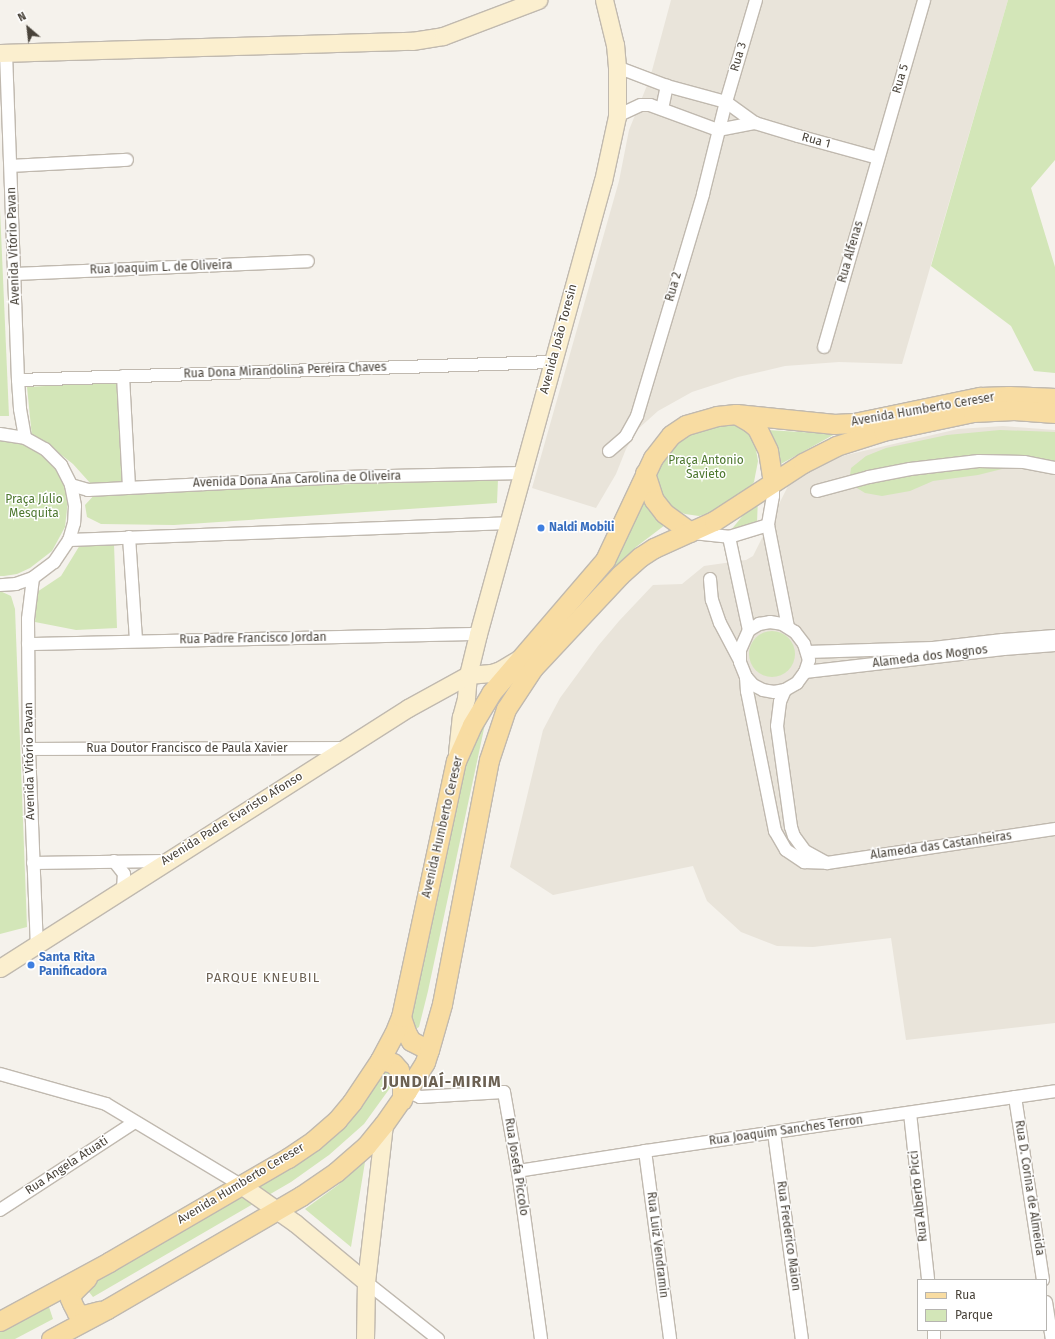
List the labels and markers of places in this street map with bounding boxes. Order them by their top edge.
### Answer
place label: Naldi Mobili [549,521,614,535]
marker: Naldi Mobili [536,523,546,533]
place label: Santa Rita Panificadora [39,951,107,979]
marker: Santa Rita Panificadora [26,960,36,970]

